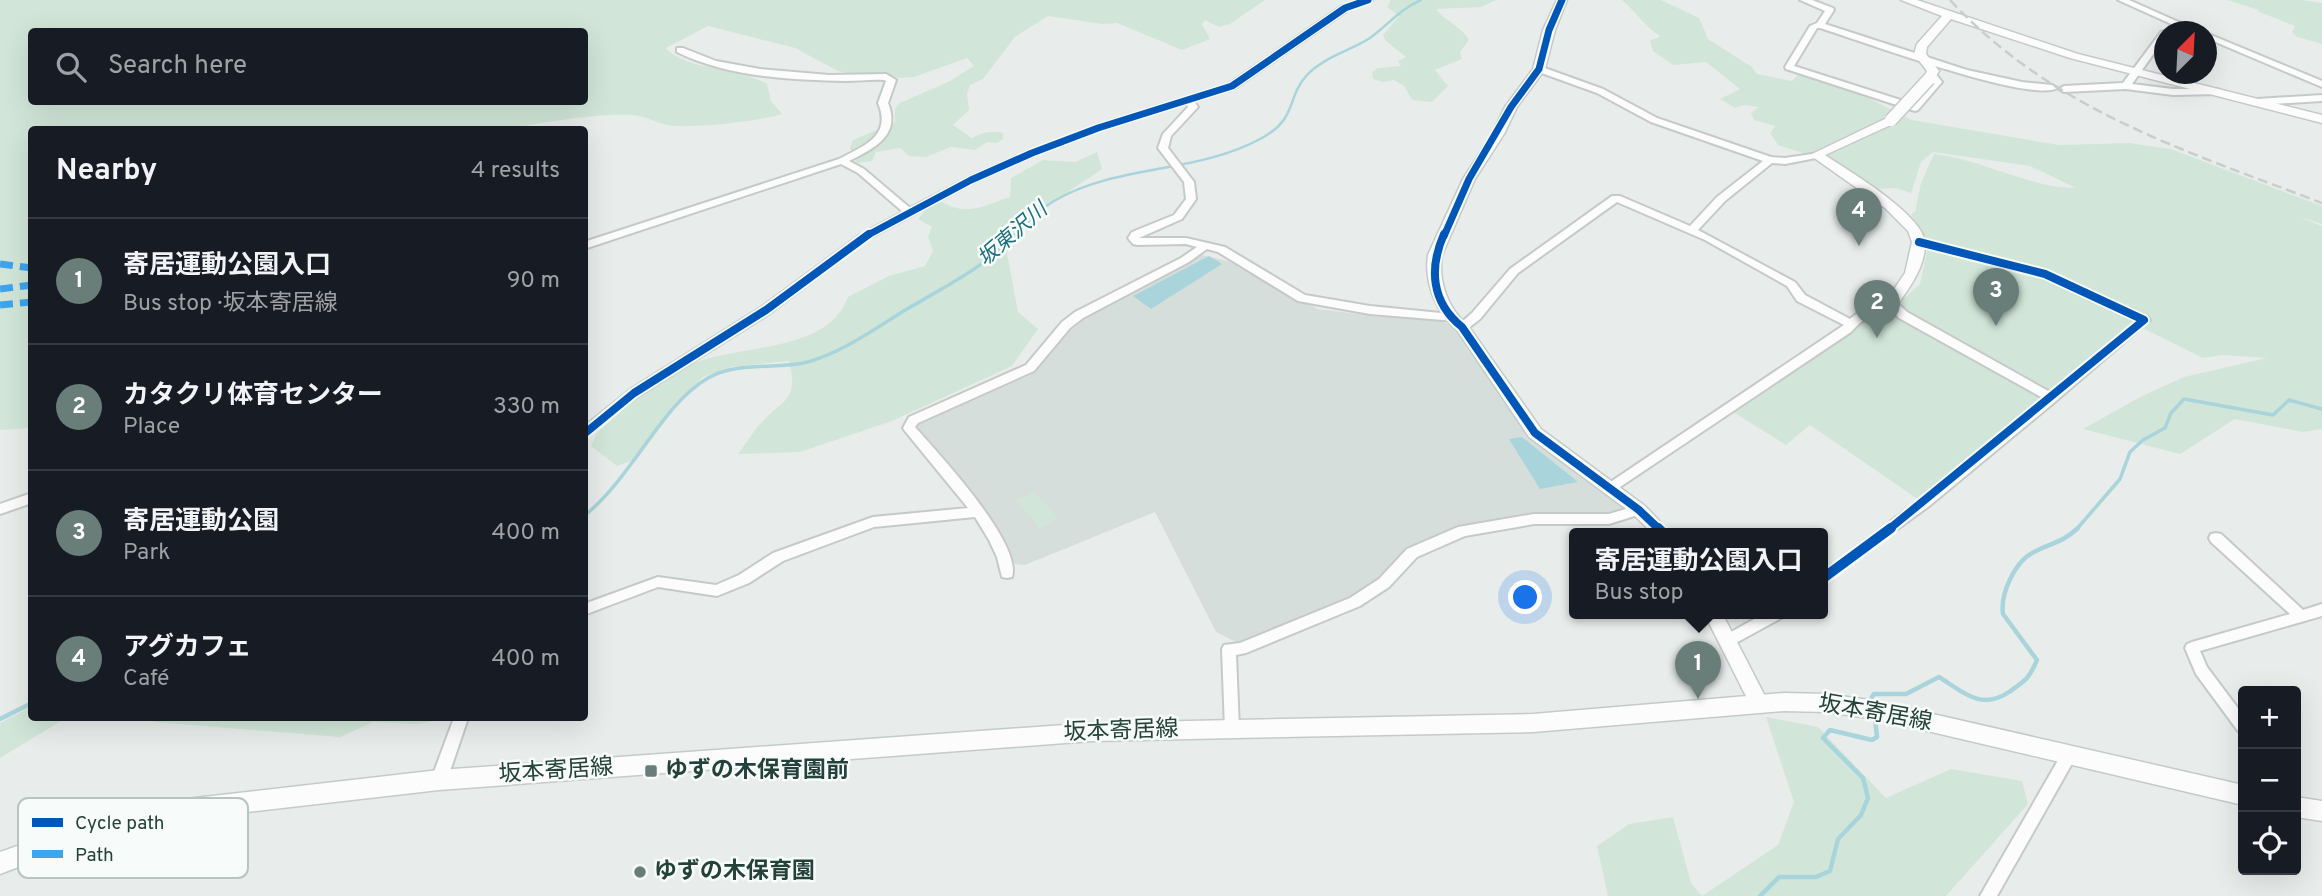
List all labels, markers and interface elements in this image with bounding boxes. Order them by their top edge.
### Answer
north arrow [2154,21,2217,84]
search box [28,28,588,105]
icon: search [52,48,90,86]
text: Search here [108,50,247,83]
text: Nearby [56,153,157,190]
text: 4 results [471,157,560,186]
pin: 4 [1836,188,1882,246]
water label: 坂東沢川 [972,196,1055,273]
text: 寄居運動公園入口 [123,250,331,283]
text: 1 [74,267,84,296]
text: 90 m [507,267,560,296]
pin: 3 [1973,268,2019,326]
pin: 2 [1854,280,1900,338]
text: Bus stop · 坂本寄居線 [123,290,338,319]
text: カタクリ体育センター [123,380,383,413]
text: 2 [72,393,86,422]
text: 330 m [493,393,560,422]
text: Place [123,413,180,442]
text: 寄居運動公園 [123,506,279,539]
text: 3 [72,519,86,548]
text: 400 m [491,519,560,548]
popup [1569,528,1828,619]
text: Park [123,539,170,568]
text: 寄居運動公園入口 [1594,546,1803,579]
text: Bus stop [1594,579,1683,608]
your location [1508,580,1542,614]
text: アグカフェ [123,632,252,665]
pin: 1 [1675,641,1721,699]
text: 4 [72,645,86,674]
text: 400 m [491,645,560,674]
text: Café [123,665,169,694]
map controls [2238,686,2301,875]
button: + [2238,686,2301,749]
street label: 坂本寄居線 [1816,690,1934,738]
street label: 坂本寄居線 [1063,716,1179,748]
button: − [2238,749,2301,812]
street label: 坂本寄居線 [498,754,614,790]
place label: ゆずの木保育園前 [665,757,849,786]
marker: ゆずの木保育園前 [643,763,659,779]
legend [18,798,248,878]
text: Cycle path [75,812,164,836]
button: locate [2238,812,2301,875]
text: Path [75,844,114,868]
place label: ゆずの木保育園 [654,858,815,887]
marker: ゆずの木保育園 [632,864,648,880]

